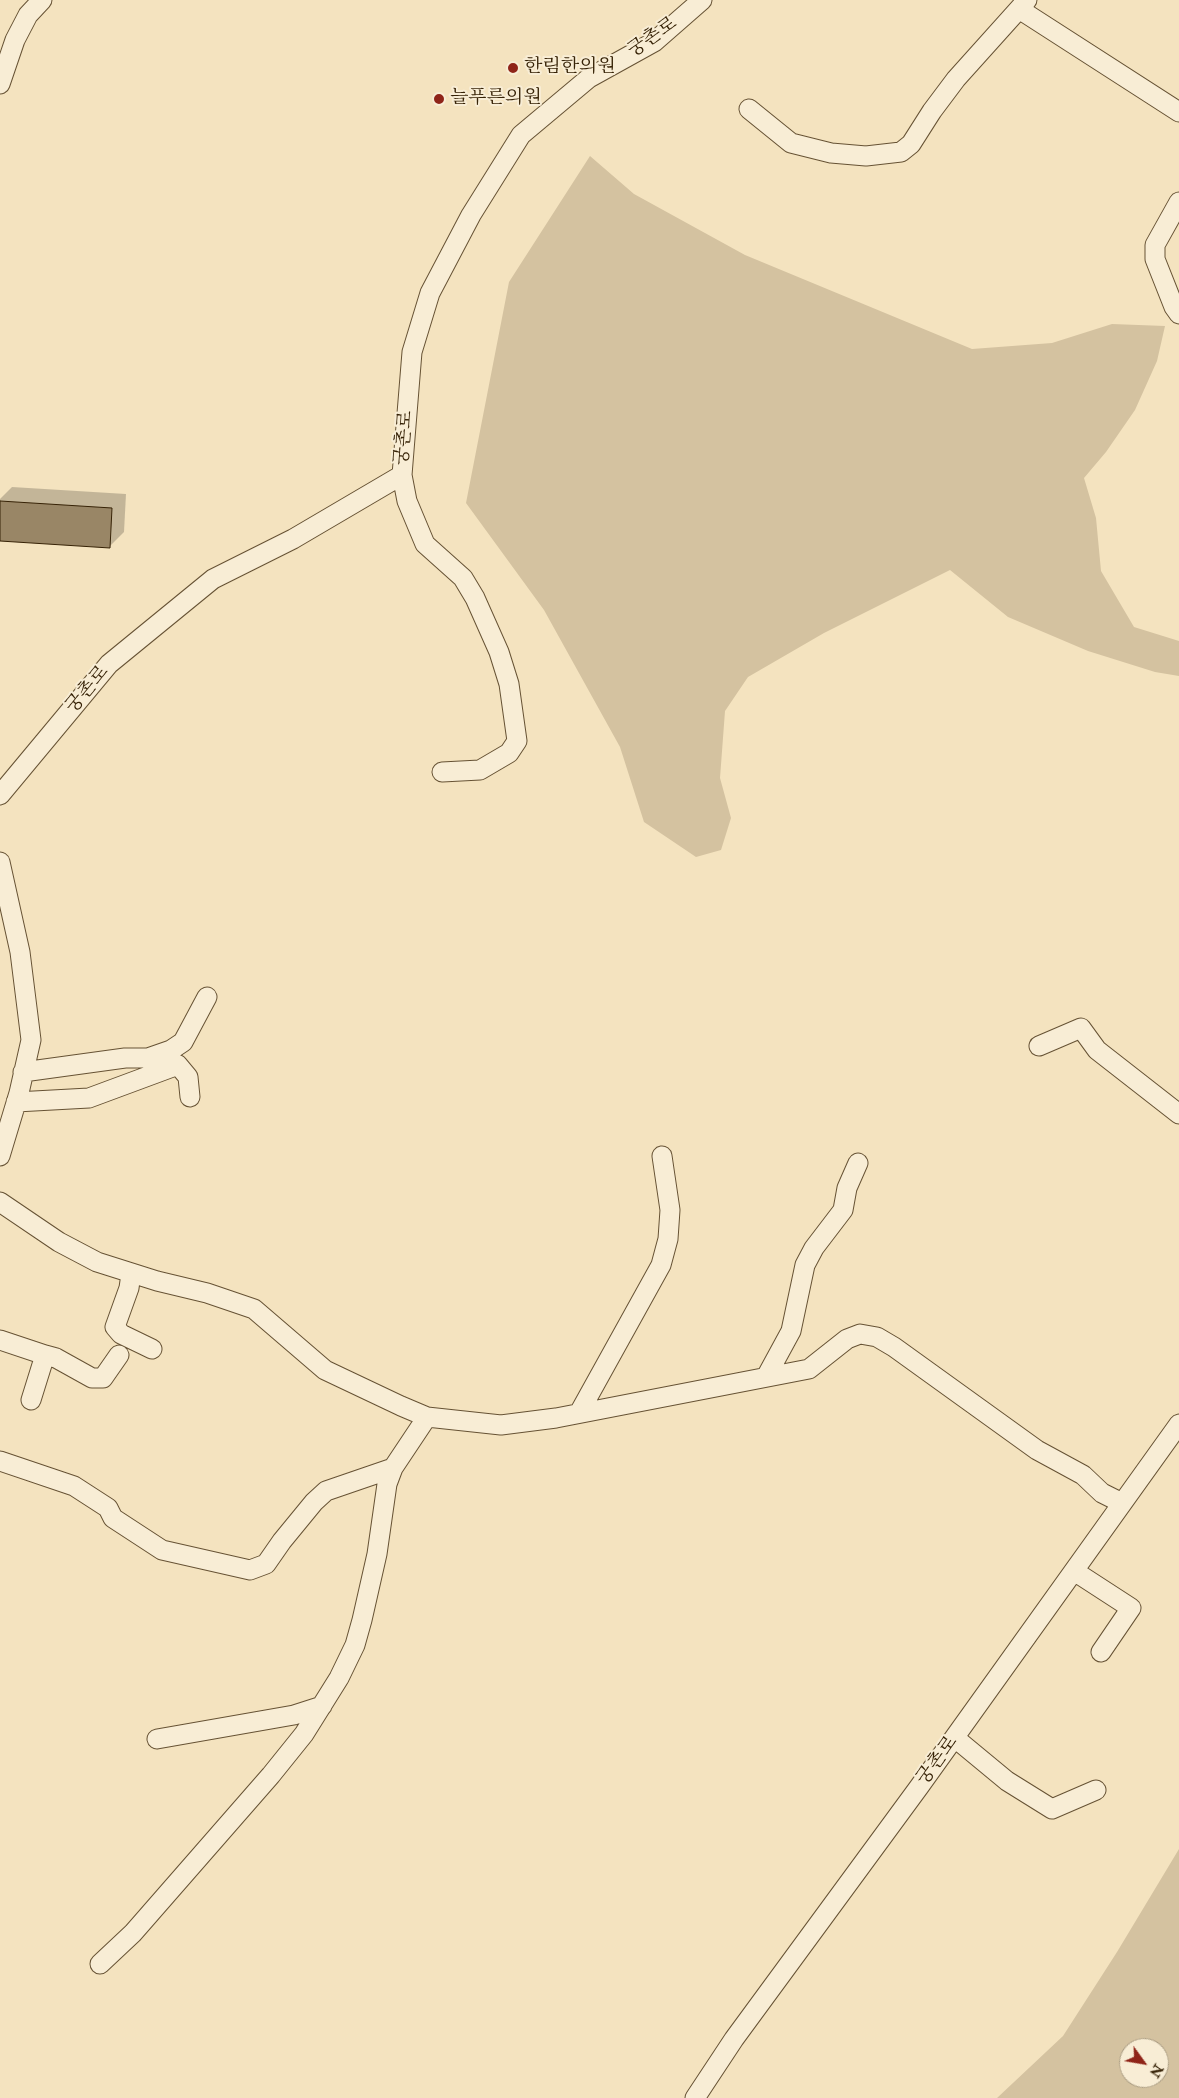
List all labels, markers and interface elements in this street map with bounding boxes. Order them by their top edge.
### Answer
street label: 궁촌로 [624,13,682,63]
place label: 한림한의원 [524,57,616,79]
marker: 한림한의원 [506,61,520,75]
place label: 늘푸른의원 [450,88,542,110]
marker: 늘푸른의원 [432,92,446,106]
street label: 궁촌로 [391,410,419,466]
street label: 궁촌로 [62,662,114,718]
street label: 궁촌로 [913,1732,963,1790]
north arrow [1119,2038,1169,2088]
text: N [1146,2061,1167,2081]

